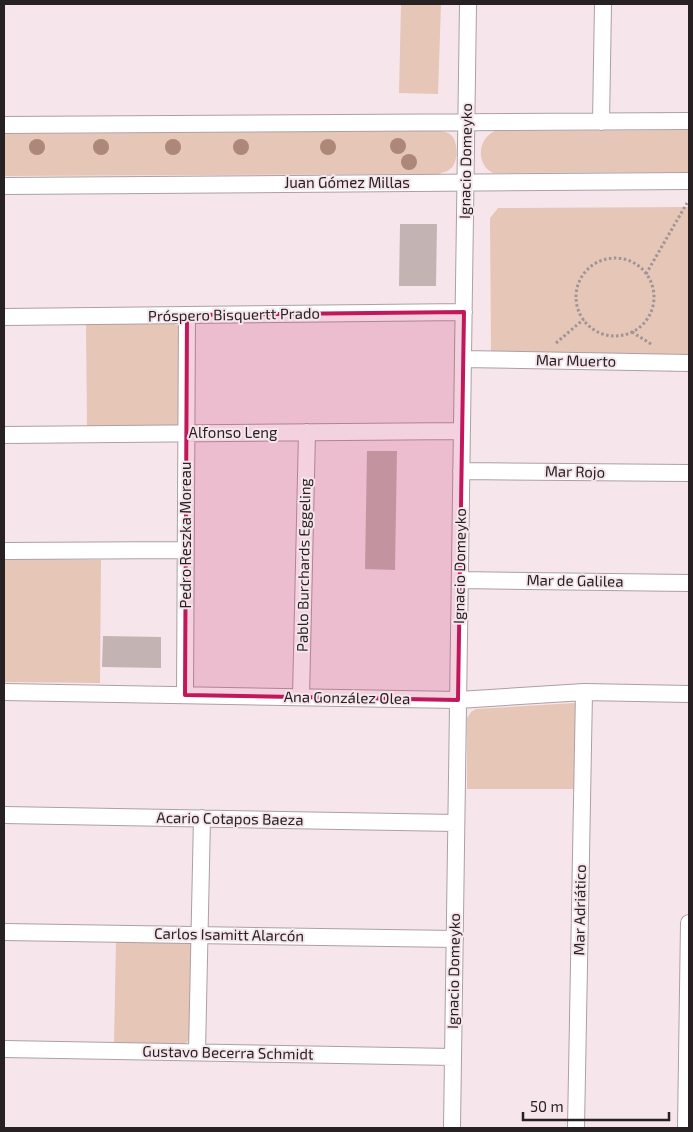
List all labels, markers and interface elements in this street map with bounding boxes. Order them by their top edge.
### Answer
street label: Ignacio Domeyko [455,103,475,219]
street label: Juan Gómez Millas [284,173,410,191]
street label: Próspero Bisquertt Prado [148,304,320,325]
street label: Mar Muerto [536,350,616,370]
street label: Alfonso Leng [189,423,278,441]
street label: Pedro Reszka Moreau [176,461,194,609]
street label: Mar Rojo [545,461,605,482]
street label: Pablo Burchards Eggeling [292,477,314,652]
street label: Ignacio Domeyko [449,508,469,624]
street label: Mar de Galilea [526,570,624,590]
street label: Ana González Olea [284,687,410,707]
street label: Acario Cotapos Baeza [156,808,304,828]
street label: Mar Adriático [569,864,589,956]
street label: Ignacio Domeyko [443,913,463,1029]
street label: Carlos Isamitt Alarcón [154,924,304,944]
street label: Gustavo Becerra Schmidt [142,1042,314,1062]
scale bar [523,1090,669,1122]
text: 50 m [530,1097,564,1115]

